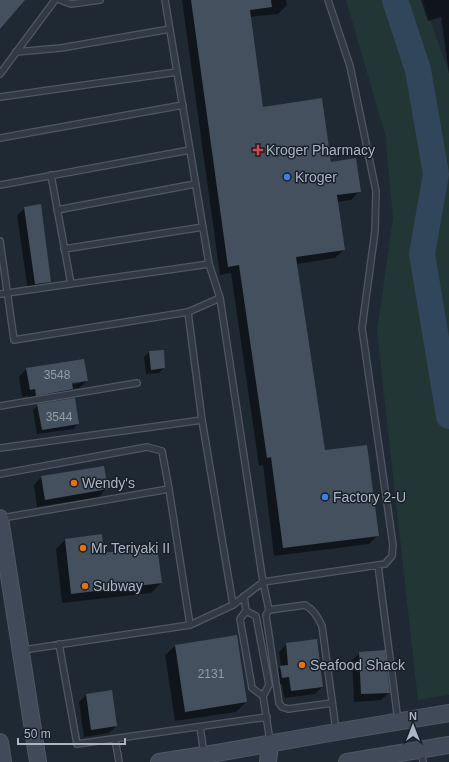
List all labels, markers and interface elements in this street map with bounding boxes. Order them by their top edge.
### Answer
place label: Kroger Pharmacy [266,142,375,158]
marker: Kroger Pharmacy [253,145,263,155]
place label: Kroger [295,169,337,185]
marker: Kroger [282,172,292,182]
house number: 3548 [44,368,71,382]
house number: 3544 [46,410,73,424]
place label: Wendy's [82,475,135,491]
marker: Wendy's [69,478,79,488]
place label: Factory 2-U [333,489,406,505]
marker: Factory 2-U [320,492,330,502]
place label: Mr Teriyaki II [91,540,170,556]
marker: Mr Teriyaki II [78,543,88,553]
place label: Subway [93,578,143,594]
marker: Subway [80,581,90,591]
place label: Seafood Shack [310,657,406,673]
marker: Seafood Shack [297,660,307,670]
house number: 2131 [198,667,225,681]
north arrow [393,706,433,746]
text: N [409,710,417,722]
scale bar [18,720,125,746]
text: 50 m [24,727,51,741]

